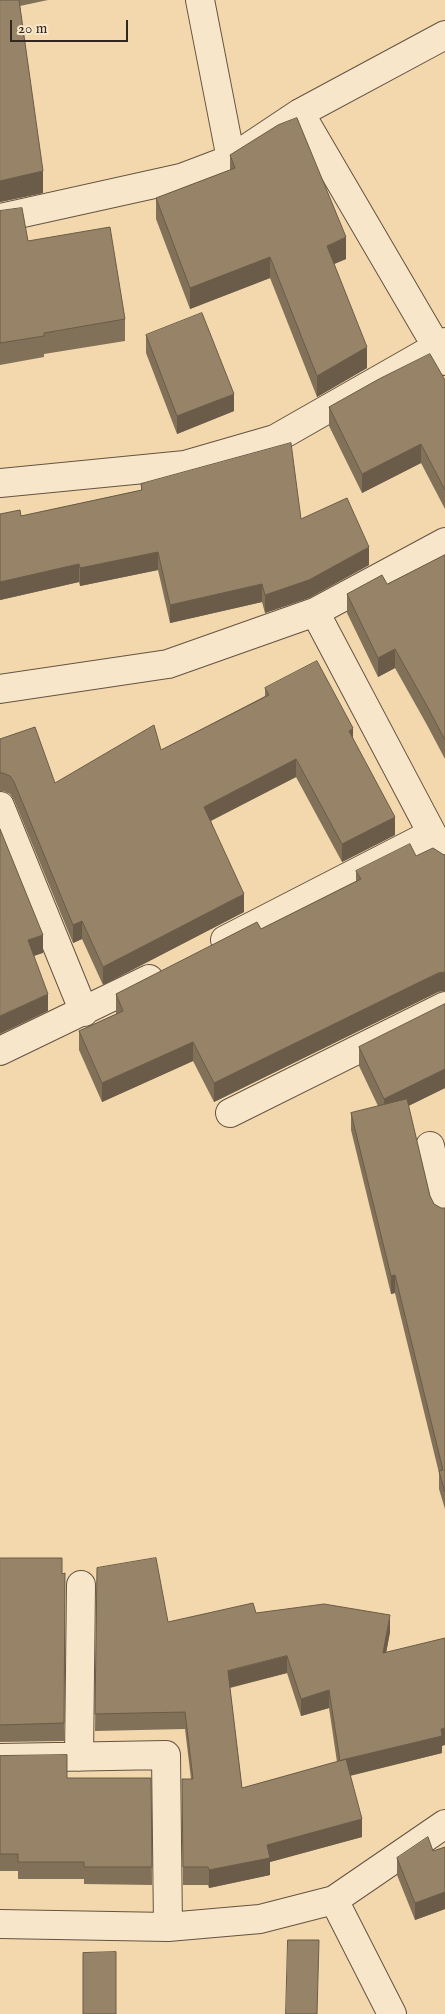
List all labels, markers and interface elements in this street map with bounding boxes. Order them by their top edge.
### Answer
scale bar [12,10,130,42]
text: 20 m [18,19,47,38]

